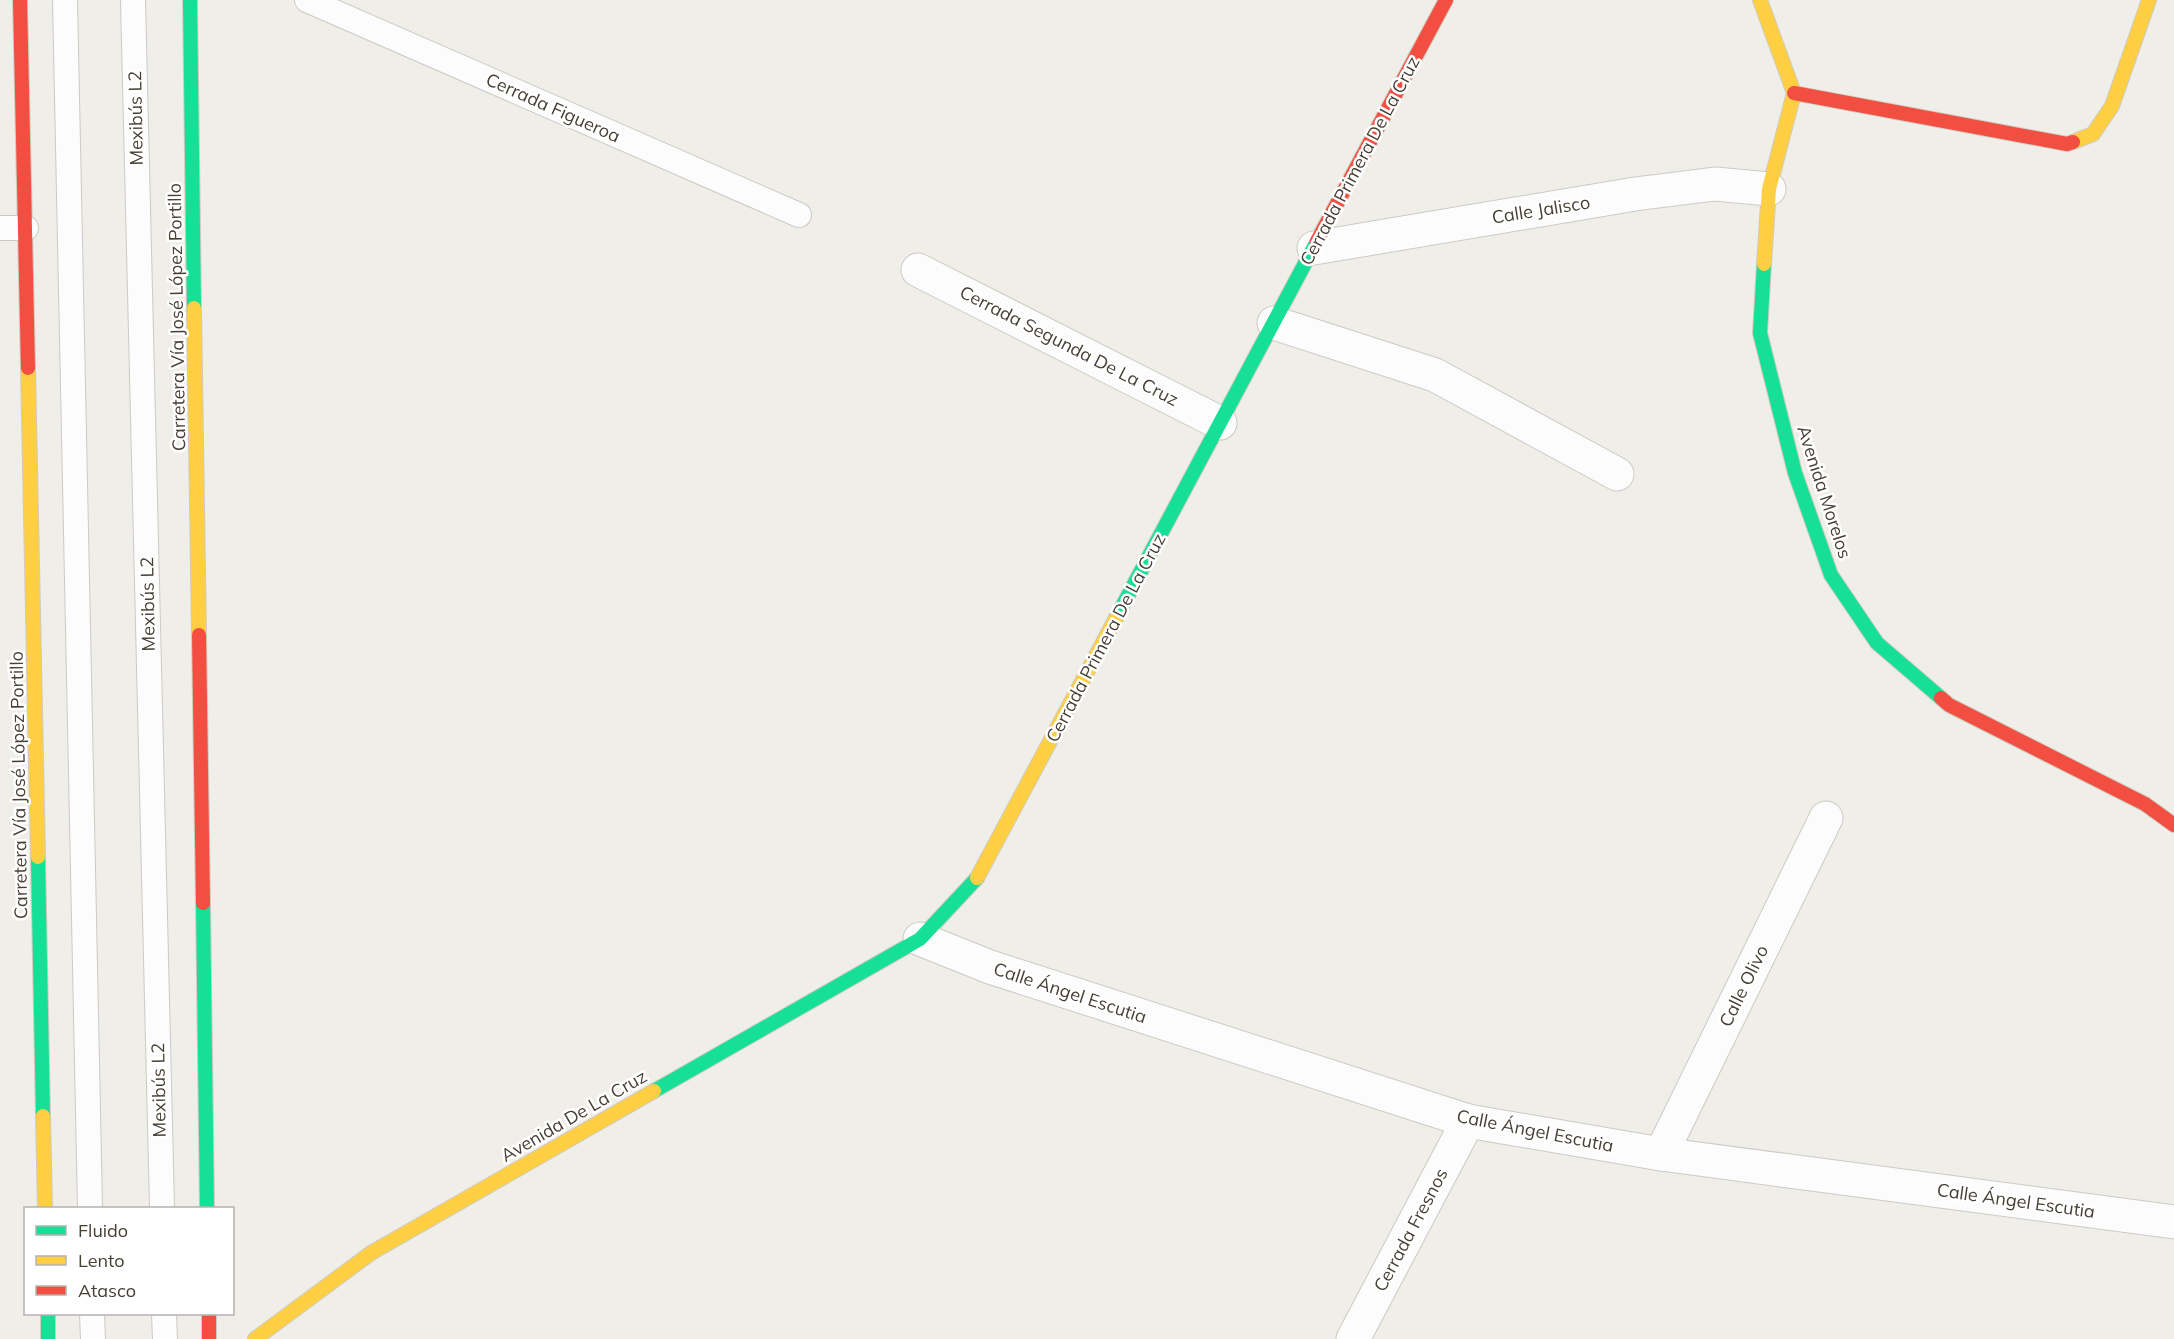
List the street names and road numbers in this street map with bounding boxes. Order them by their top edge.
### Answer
street label: Cerrada Primera De La Cruz [1295,52,1424,269]
street label: Cerrada Figueroa [483,68,624,147]
street label: Mexibús L2 [123,71,148,165]
street label: Carretera Vía José López Portillo [163,183,190,451]
street label: Calle Jalisco [1490,190,1592,229]
street label: Cerrada Segunda De La Cruz [956,280,1182,411]
street label: Avenida Morelos [1792,422,1857,561]
street label: Cerrada Primera De La Cruz [1041,529,1170,746]
street label: Mexibús L2 [135,557,160,651]
street label: Carretera Vía José López Portillo [5,651,32,919]
street label: Calle Olivo [1714,941,1773,1030]
street label: Calle Ángel Escutia [991,957,1149,1028]
street label: Mexibús L2 [146,1043,171,1137]
street label: Avenida De La Cruz [497,1064,651,1167]
street label: Calle Ángel Escutia [1455,1104,1615,1157]
street label: Cerrada Fresnos [1368,1164,1453,1295]
street label: Calle Ángel Escutia [1936,1178,2097,1223]

